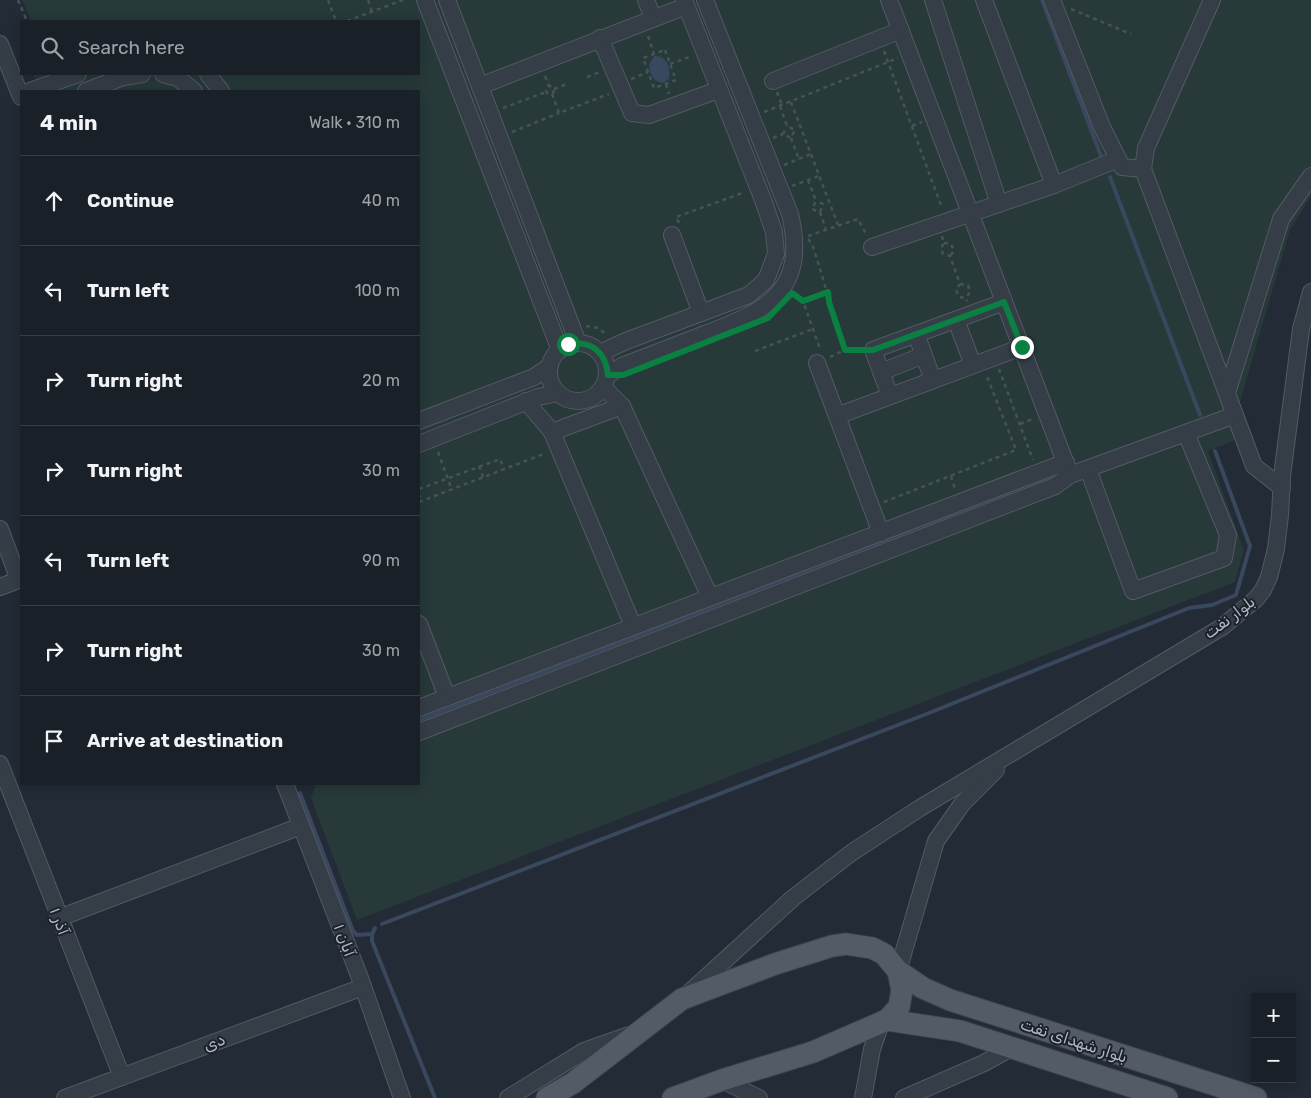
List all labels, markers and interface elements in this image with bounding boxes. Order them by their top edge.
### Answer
search box [20,20,420,75]
icon: search [38,34,66,62]
text: Search here [78,36,185,59]
text: 4 min [40,110,98,135]
text: Walk · 310 m [309,113,400,132]
icon: ahead [40,187,68,215]
text: Continue [87,189,174,212]
text: 40 m [362,191,400,210]
icon: left [40,277,68,305]
text: Turn left [87,279,169,302]
text: 100 m [355,281,400,300]
route start [557,333,580,356]
route end [1011,336,1034,359]
icon: right [40,367,68,395]
text: Turn right [87,369,182,392]
text: 20 m [362,371,400,390]
icon: right [40,457,68,485]
text: Turn right [87,459,182,482]
text: 30 m [362,461,400,480]
icon: left [40,547,68,575]
text: Turn left [87,549,169,572]
text: 90 m [362,551,400,570]
street label: بلوار نفت [1200,592,1259,644]
icon: right [40,637,68,665]
text: Turn right [87,639,182,662]
text: 30 m [362,641,400,660]
icon: arrive [40,727,68,755]
text: Arrive at destination [87,729,283,752]
street label: آذر ۱ [45,905,73,938]
street label: آبان ۱ [330,921,360,959]
map controls [1251,993,1296,1083]
button: + [1251,993,1296,1038]
street label: بلوار شهدای نفت [1018,1014,1130,1068]
street label: دی [201,1030,228,1055]
button: − [1251,1038,1296,1083]

